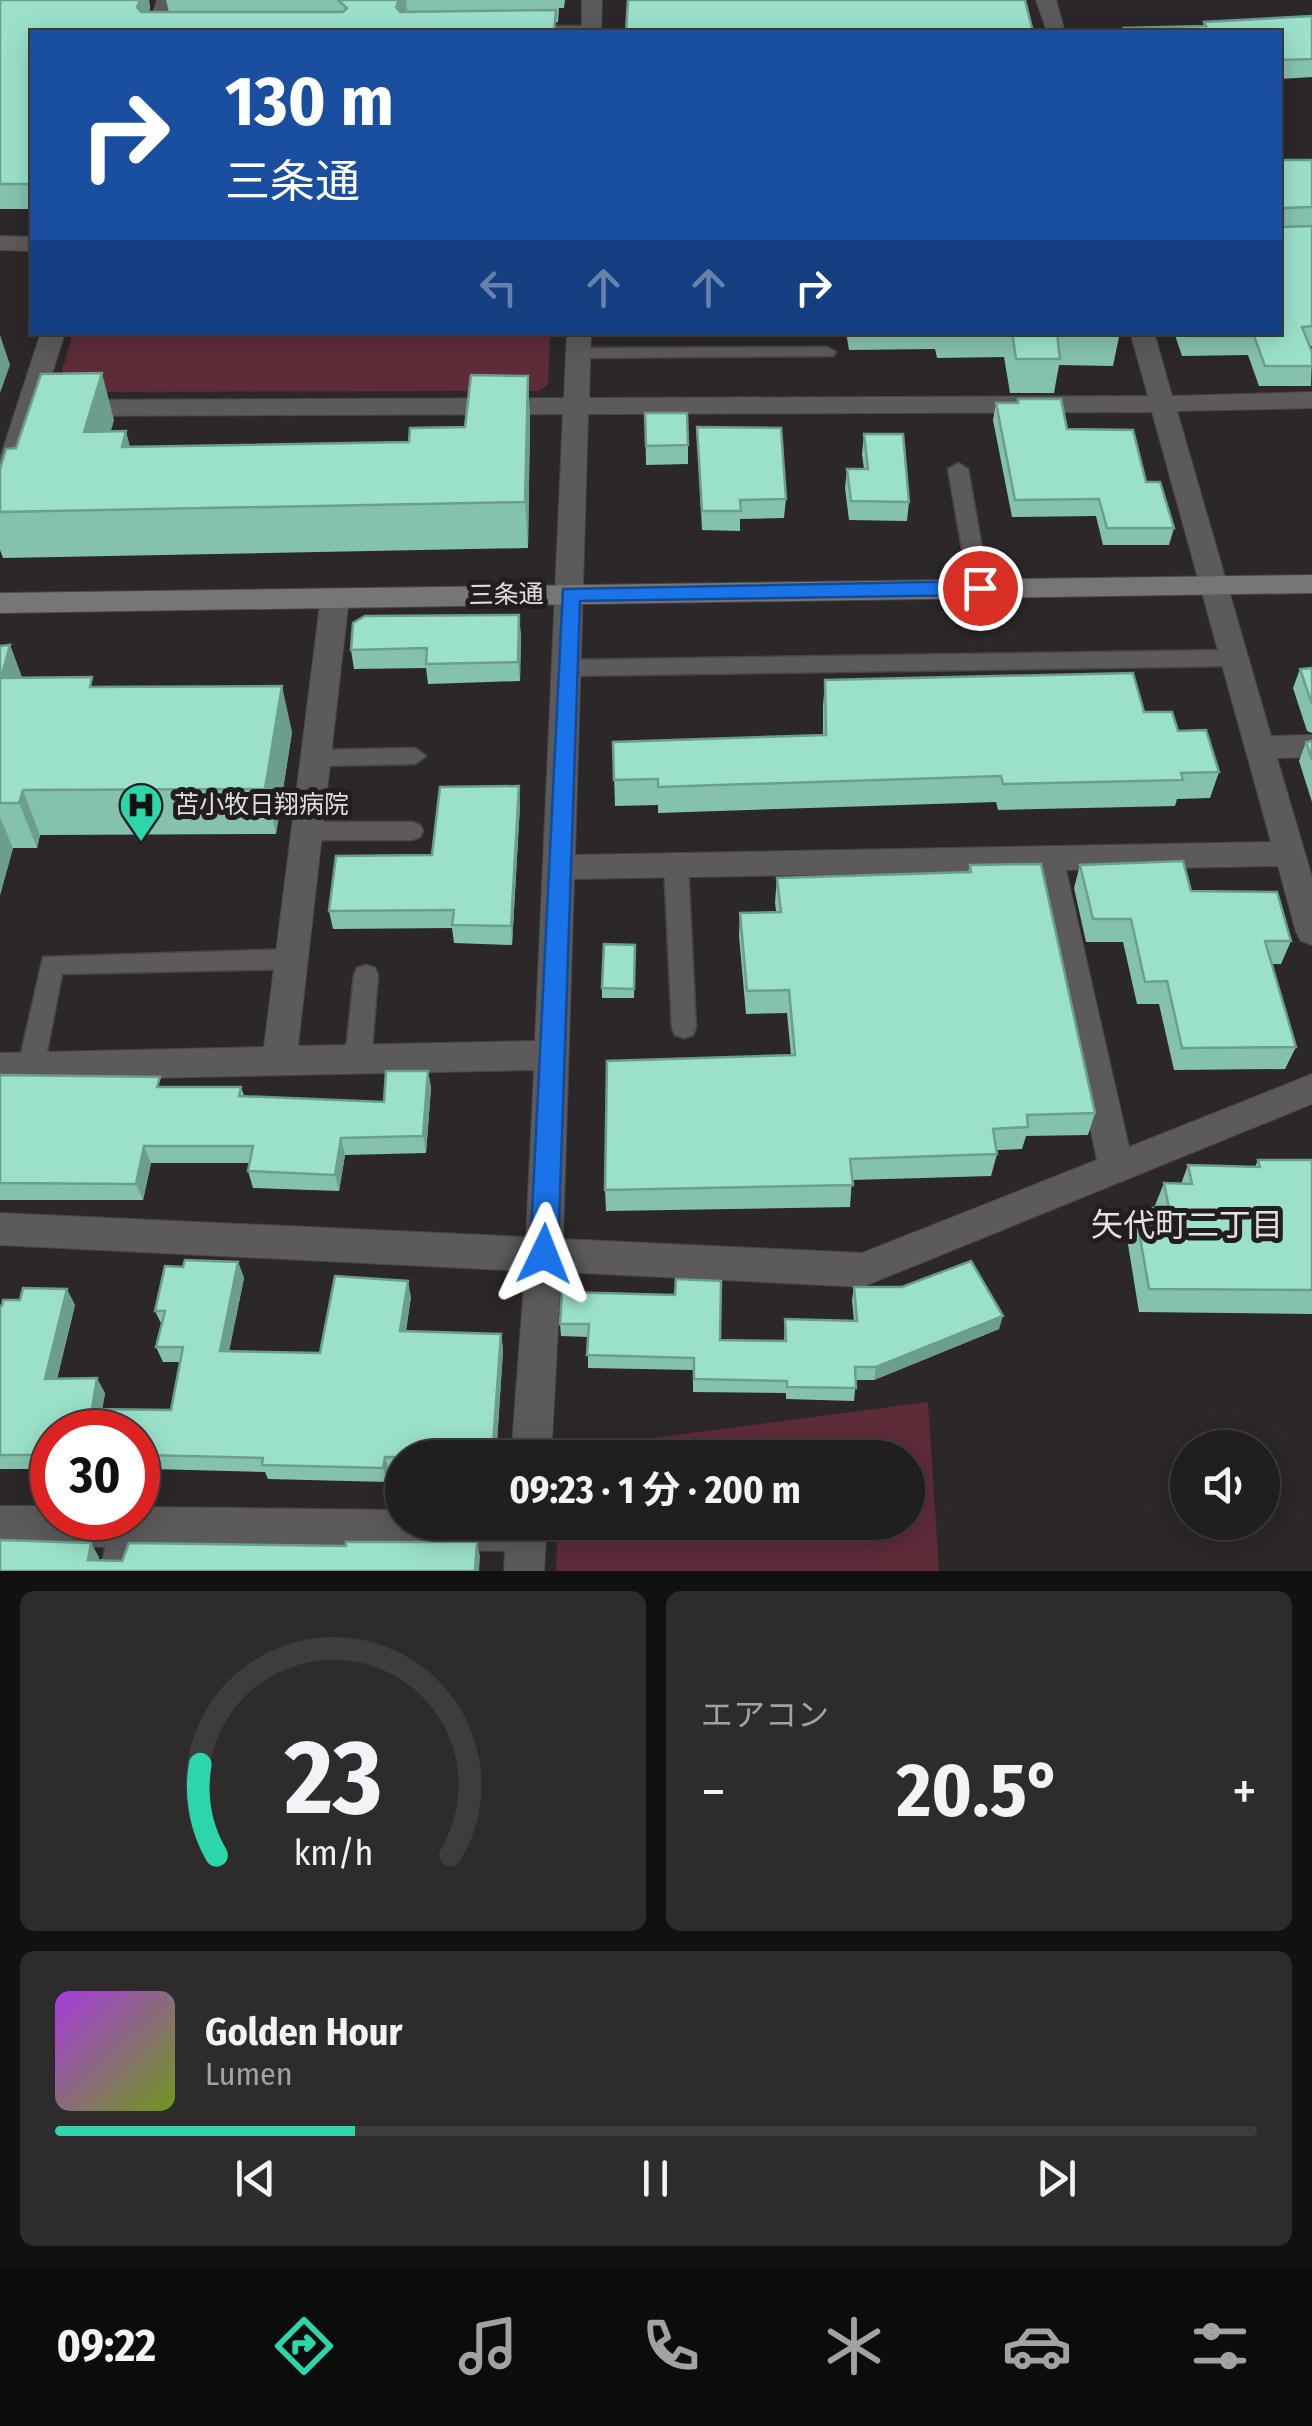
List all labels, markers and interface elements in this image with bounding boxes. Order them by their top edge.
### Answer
text: 130 m [225,60,394,144]
icon: right [60,70,190,200]
text: 三条通 [225,155,360,209]
icon: left [471,260,526,315]
icon: ahead [576,260,631,315]
icon: ahead [681,260,736,315]
icon: right [786,260,841,315]
pin [938,546,1023,631]
icon: arrive [953,561,1008,616]
street label: 三条通 [468,579,544,611]
hospital icon: 苫小牧日翔病院 [118,782,164,843]
place label: 苫小牧日翔病院 [174,790,349,820]
position arrow [492,1202,596,1306]
district label: 矢代町二丁目 [1091,1206,1283,1244]
speed limit sign: 30 [30,1410,160,1540]
map controls [1170,1430,1280,1540]
button: sound [1170,1430,1280,1540]
text: 09:23 · 1 分 · 200 m [509,1467,801,1513]
text: エアコン [701,1696,829,1734]
text: 23 [283,1716,382,1841]
text: 20.5° [897,1746,1061,1836]
text: − [701,1759,726,1825]
text: + [1232,1759,1257,1825]
text: km/h [293,1832,373,1874]
text: Golden Hour [205,2009,403,2055]
text: Lumen [205,2055,293,2093]
icon: previous [228,2151,283,2206]
icon: pause [628,2151,683,2206]
icon: next [1029,2151,1084,2206]
icon: directions [269,2311,339,2381]
icon: music [453,2311,523,2381]
icon: phone [636,2311,706,2381]
icon: climate [819,2311,889,2381]
icon: car [1002,2311,1072,2381]
icon: filters [1185,2311,1255,2381]
text: 09:22 [57,2319,156,2373]

